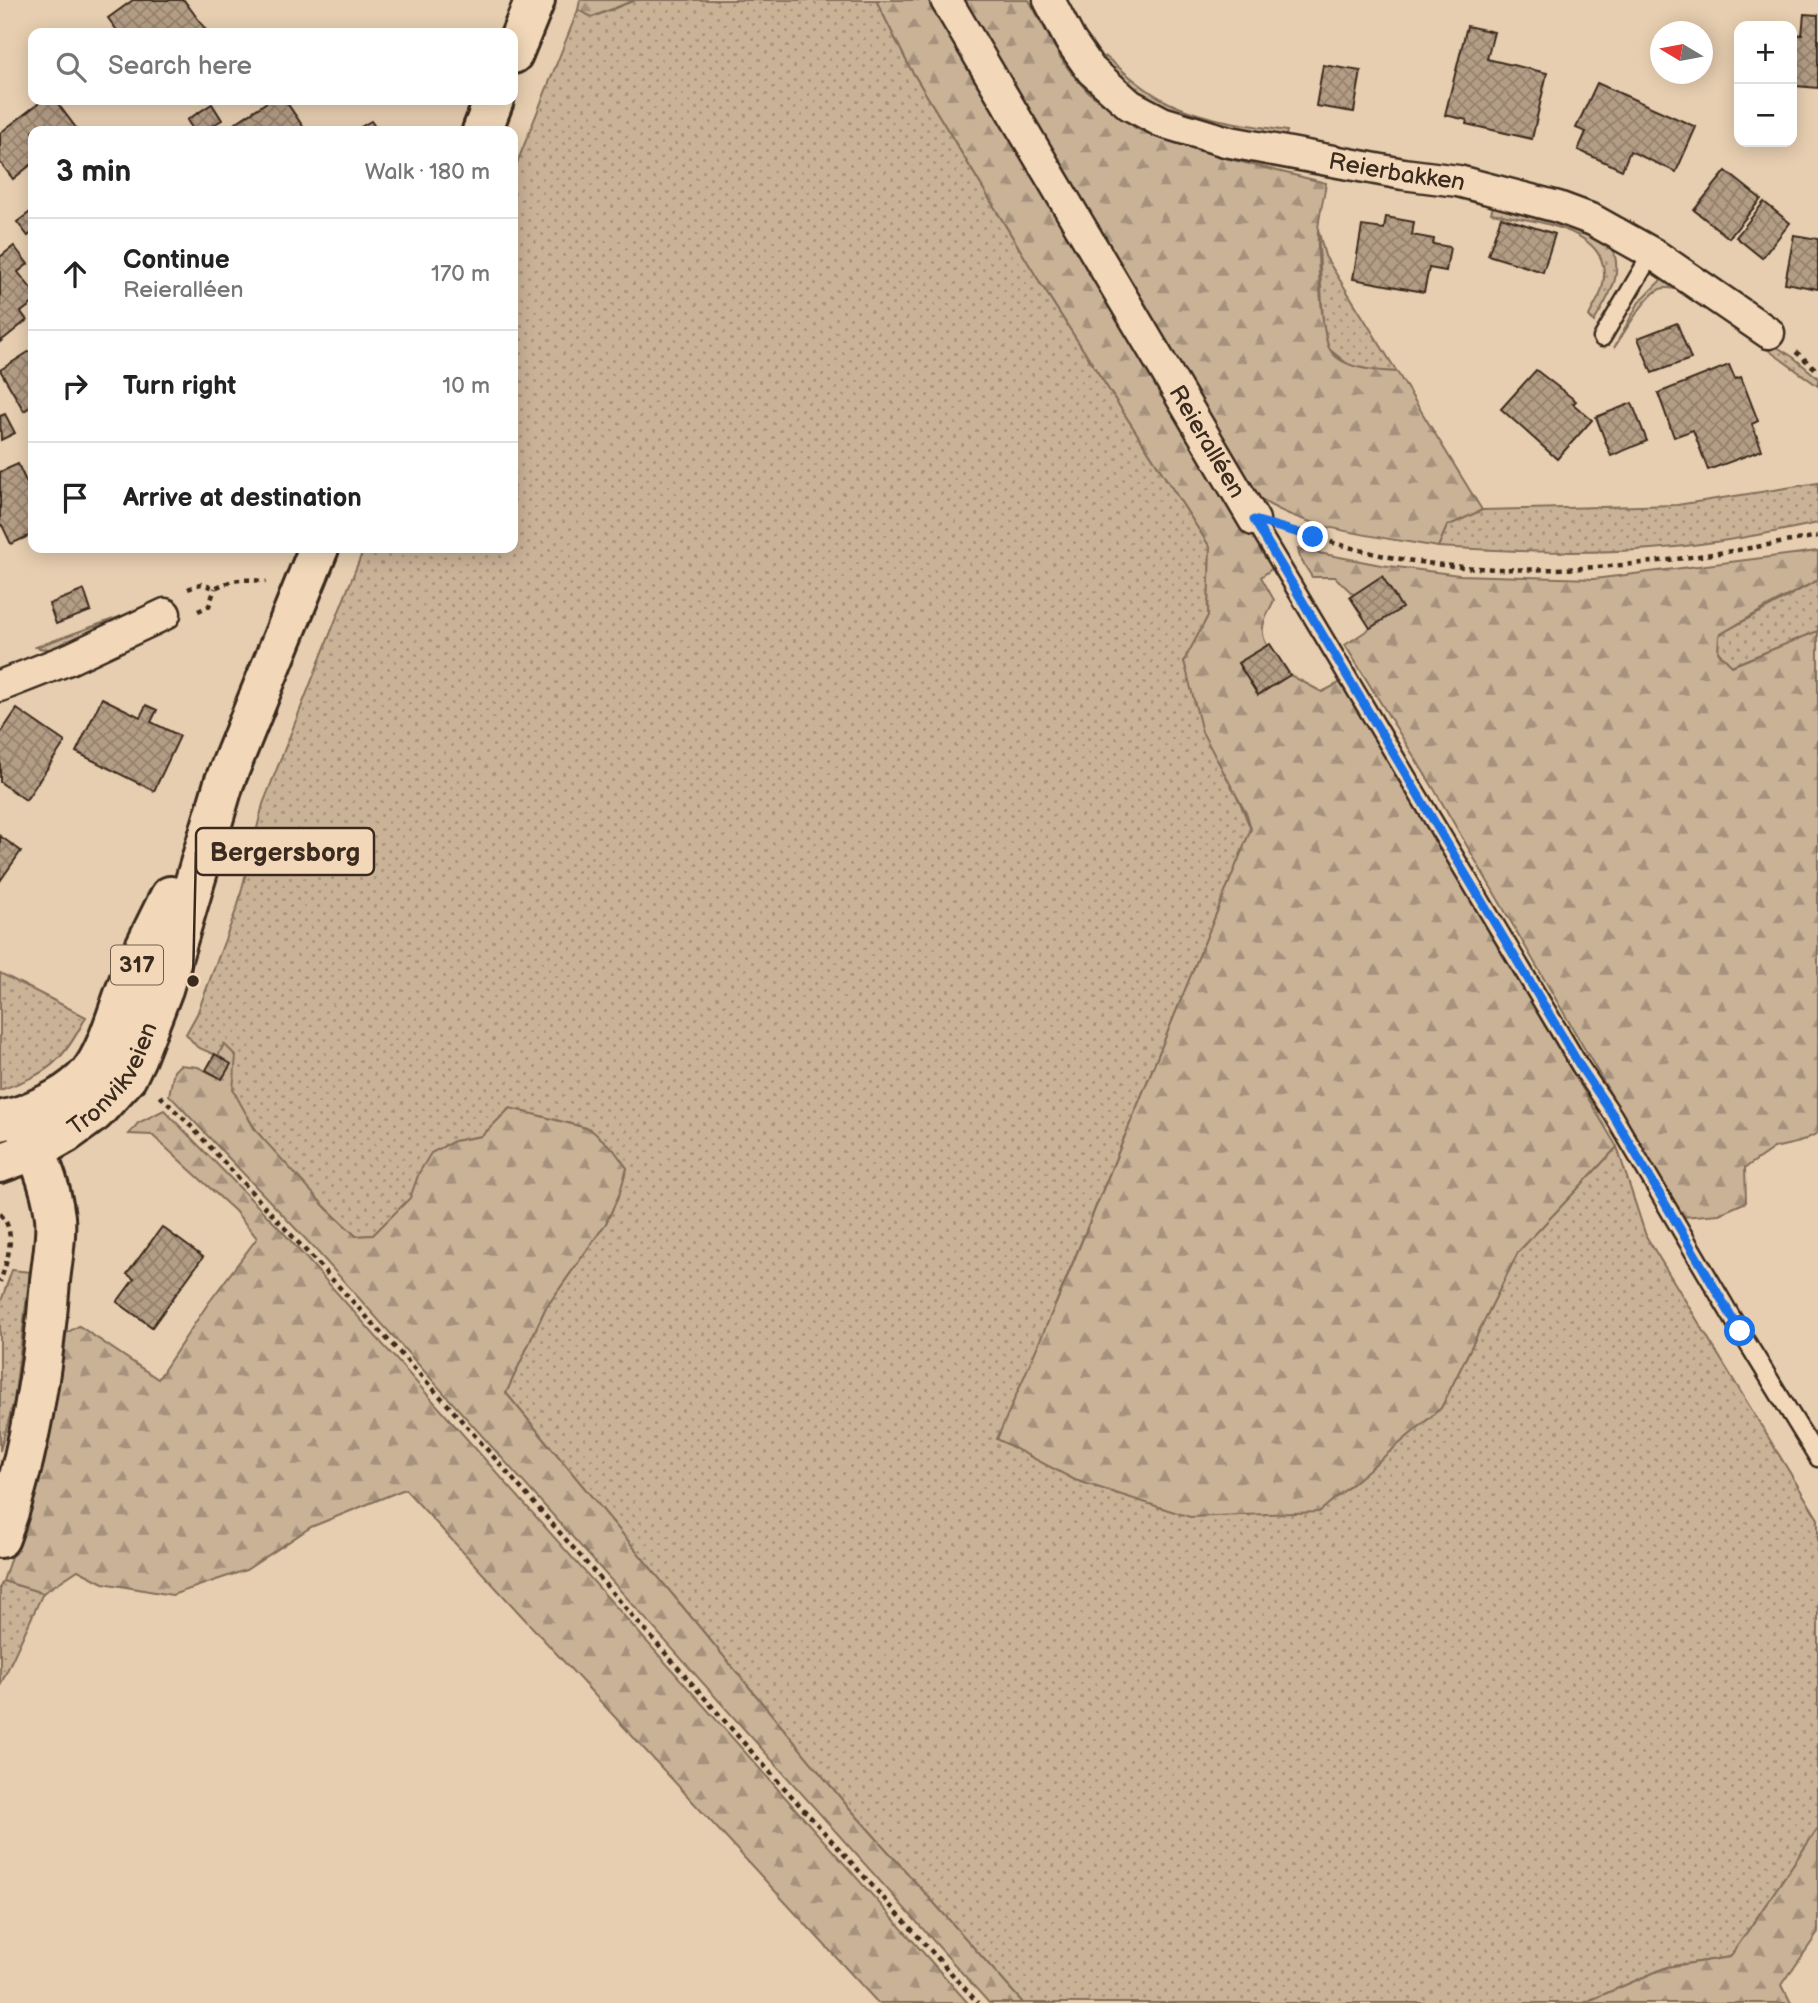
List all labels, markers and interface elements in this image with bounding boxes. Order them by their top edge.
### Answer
north arrow [1650,21,1713,84]
map controls [1734,21,1797,147]
button: + [1734,21,1797,84]
search box [28,28,518,105]
icon: search [52,48,90,86]
text: Search here [108,51,252,82]
button: − [1734,84,1797,147]
street label: Reierbakken [1326,146,1469,197]
text: 3 min [56,154,131,190]
text: Walk · 180 m [365,158,490,186]
text: Continue [123,245,230,276]
icon: ahead [56,255,94,293]
text: 170 m [431,260,490,288]
text: Reieralléen [123,276,243,304]
icon: right [56,367,94,405]
text: Turn right [123,371,236,402]
text: 10 m [442,372,490,400]
street label: Reieralléen [1163,380,1252,503]
icon: arrive [56,479,94,517]
text: Arrive at destination [123,483,362,514]
route end [1297,521,1328,552]
callout: Bergersborg [196,828,374,875]
text: Bergersborg [210,838,360,869]
road number: 317 [111,946,163,984]
street label: Tronvikveien [62,1018,163,1142]
route start [1724,1315,1755,1346]

